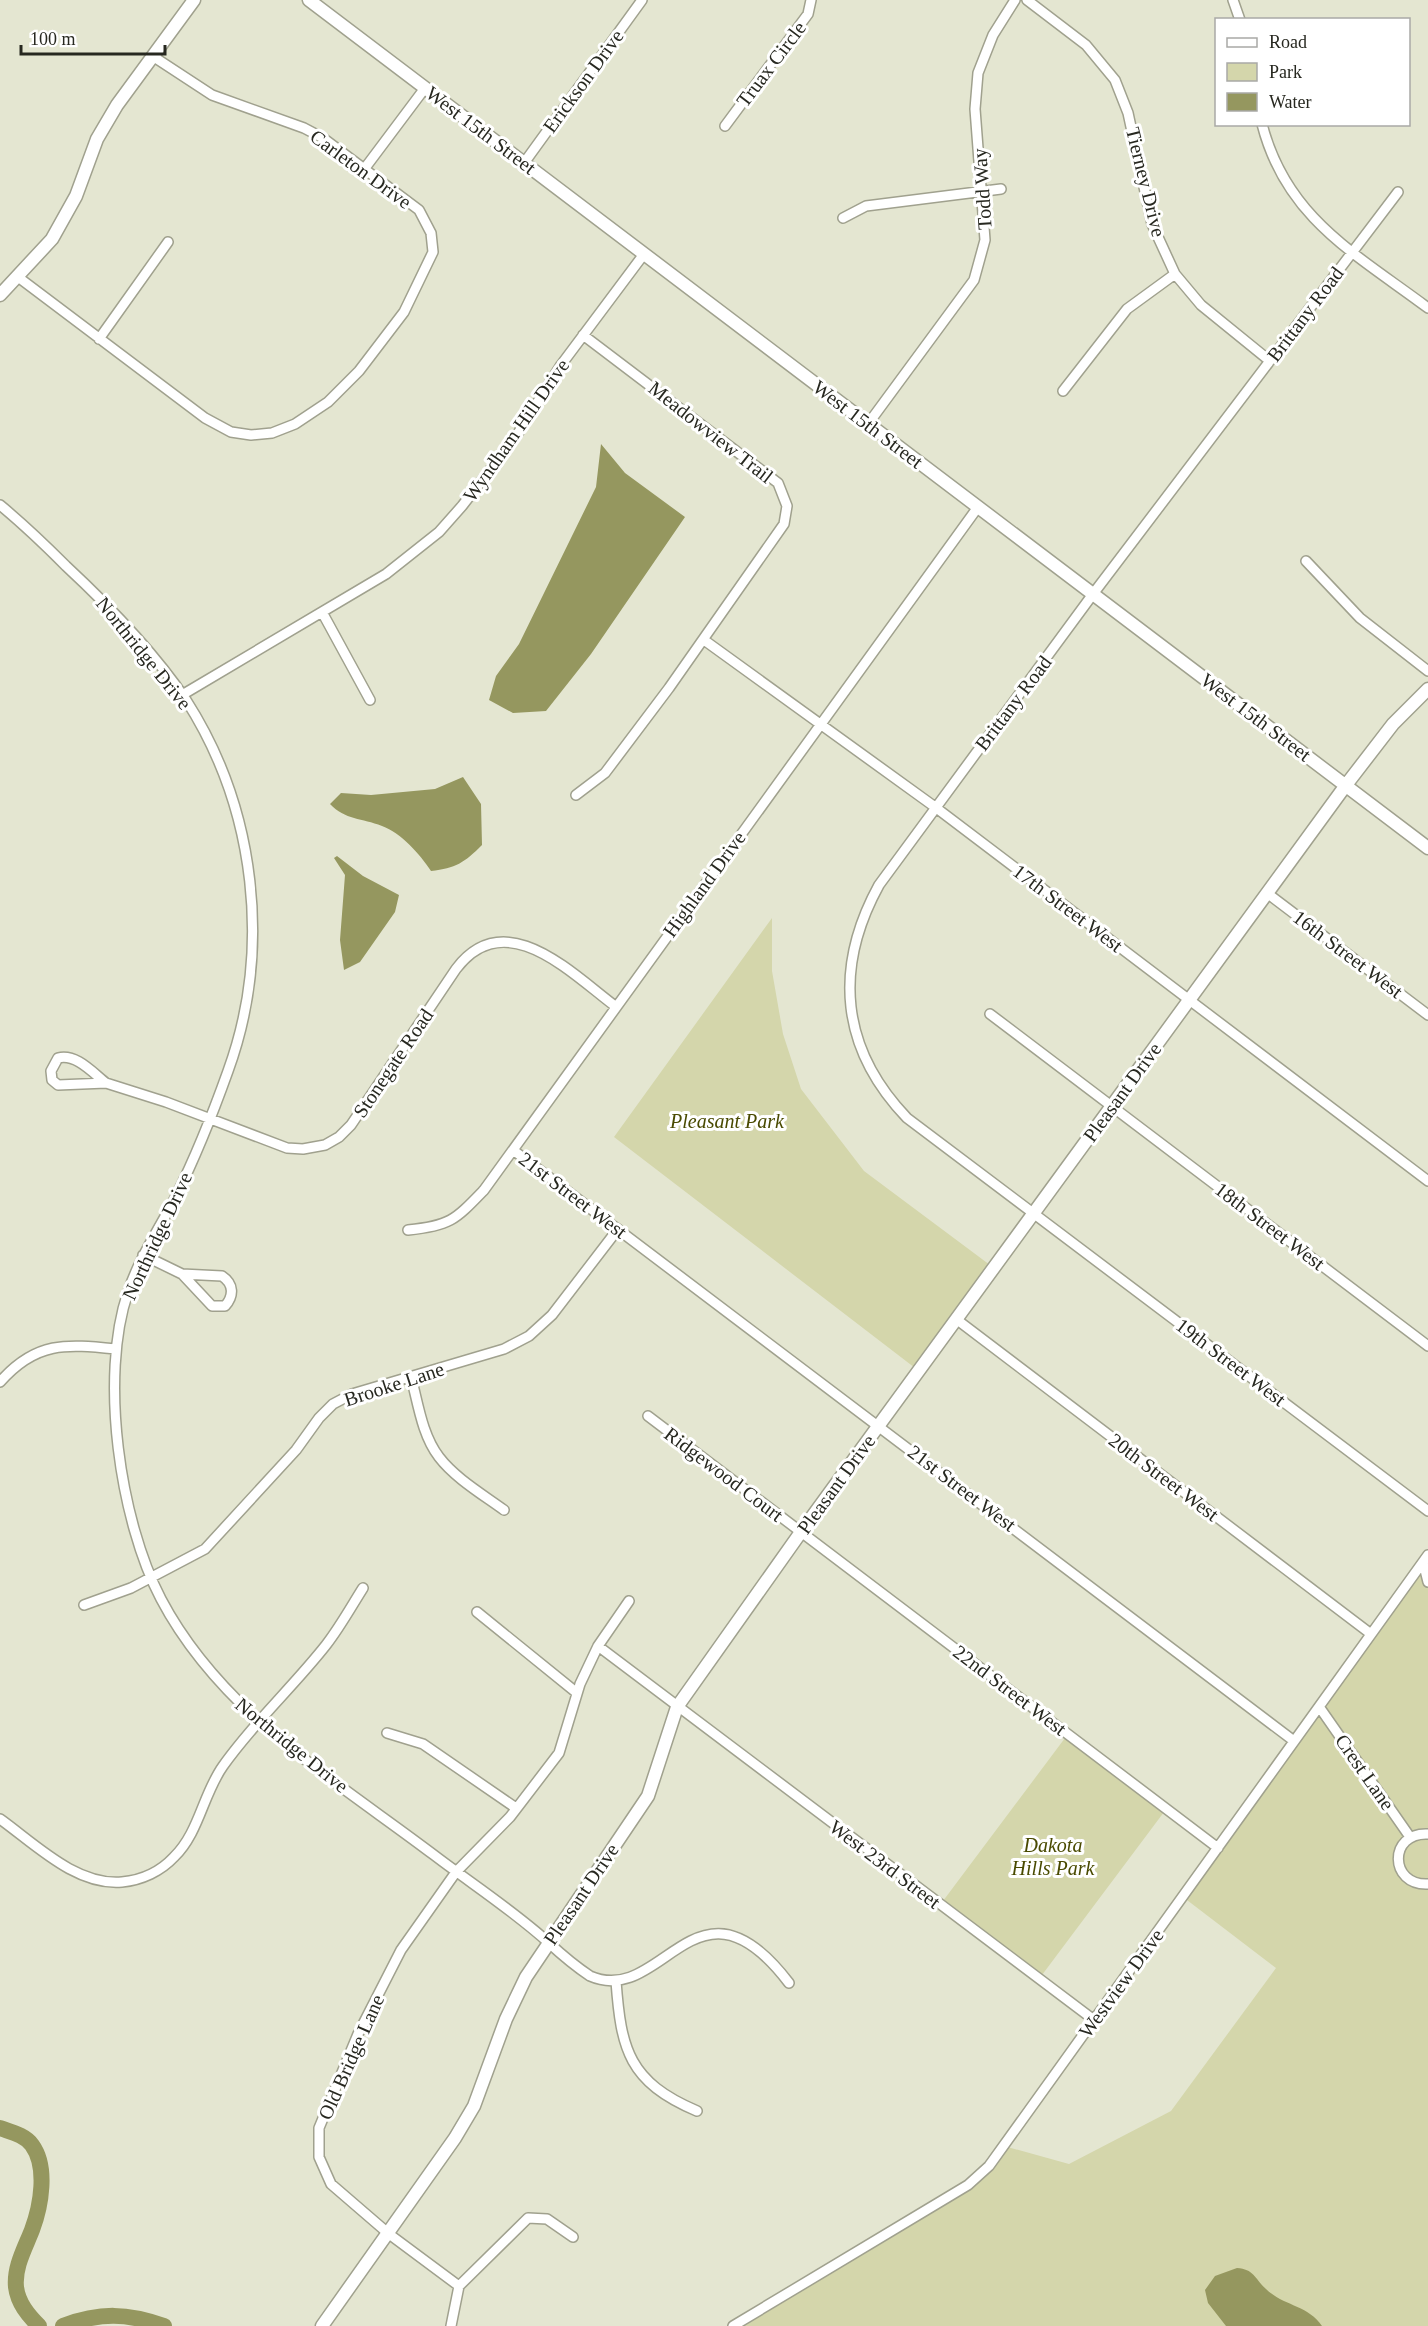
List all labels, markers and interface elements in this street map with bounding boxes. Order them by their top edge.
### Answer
street label: Truax Circle [732,17,810,111]
scale bar [21,18,165,56]
legend [1215,18,1410,126]
street label: Erickson Drive [538,25,628,137]
text: 100 m [30,29,76,49]
text: Road [1269,32,1307,52]
text: Park [1269,62,1302,82]
street label: West 15th Street [422,82,541,179]
text: Water [1269,92,1312,112]
street label: Carleton Drive [306,125,416,213]
street label: Tierney Drive [1121,125,1170,239]
street label: Todd Way [968,147,997,230]
street label: Brittany Road [1262,262,1349,366]
street label: Wyndham Hill Drive [459,354,574,506]
street label: West 15th Street [809,376,928,473]
street label: Meadowview Trail [644,377,778,488]
street label: Northridge Drive [91,592,196,714]
street label: Brittany Road [970,651,1057,755]
street label: West 15th Street [1197,669,1316,766]
street label: Highland Drive [658,827,751,942]
street label: 17th Street West [1009,860,1127,957]
street label: 16th Street West [1289,906,1407,1003]
street label: Stonegate Road [349,1005,438,1122]
street label: Pleasant Drive [1079,1038,1165,1146]
park label: Pleasant Park [669,1110,785,1132]
street label: 21st Street West [515,1147,632,1243]
street label: Northridge Drive [118,1169,197,1304]
street label: 18th Street West [1211,1178,1329,1275]
street label: 19th Street West [1172,1314,1290,1411]
street label: Brooke Lane [341,1357,447,1411]
street label: Ridgewood Court [660,1422,788,1527]
street label: 20th Street West [1105,1429,1223,1526]
street label: Pleasant Drive [793,1430,879,1538]
street label: 21st Street West [904,1440,1021,1536]
street label: 22nd Street West [949,1640,1071,1740]
street label: Northridge Drive [231,1693,353,1798]
street label: Crest Lane [1331,1730,1399,1814]
street label: West 23rd Street [825,1815,945,1913]
park label: Dakota Hills Park [1011,1834,1096,1879]
street label: Pleasant Drive [539,1839,623,1949]
street label: Westview Drive [1074,1924,1168,2042]
street label: Old Bridge Lane [314,1991,389,2123]

